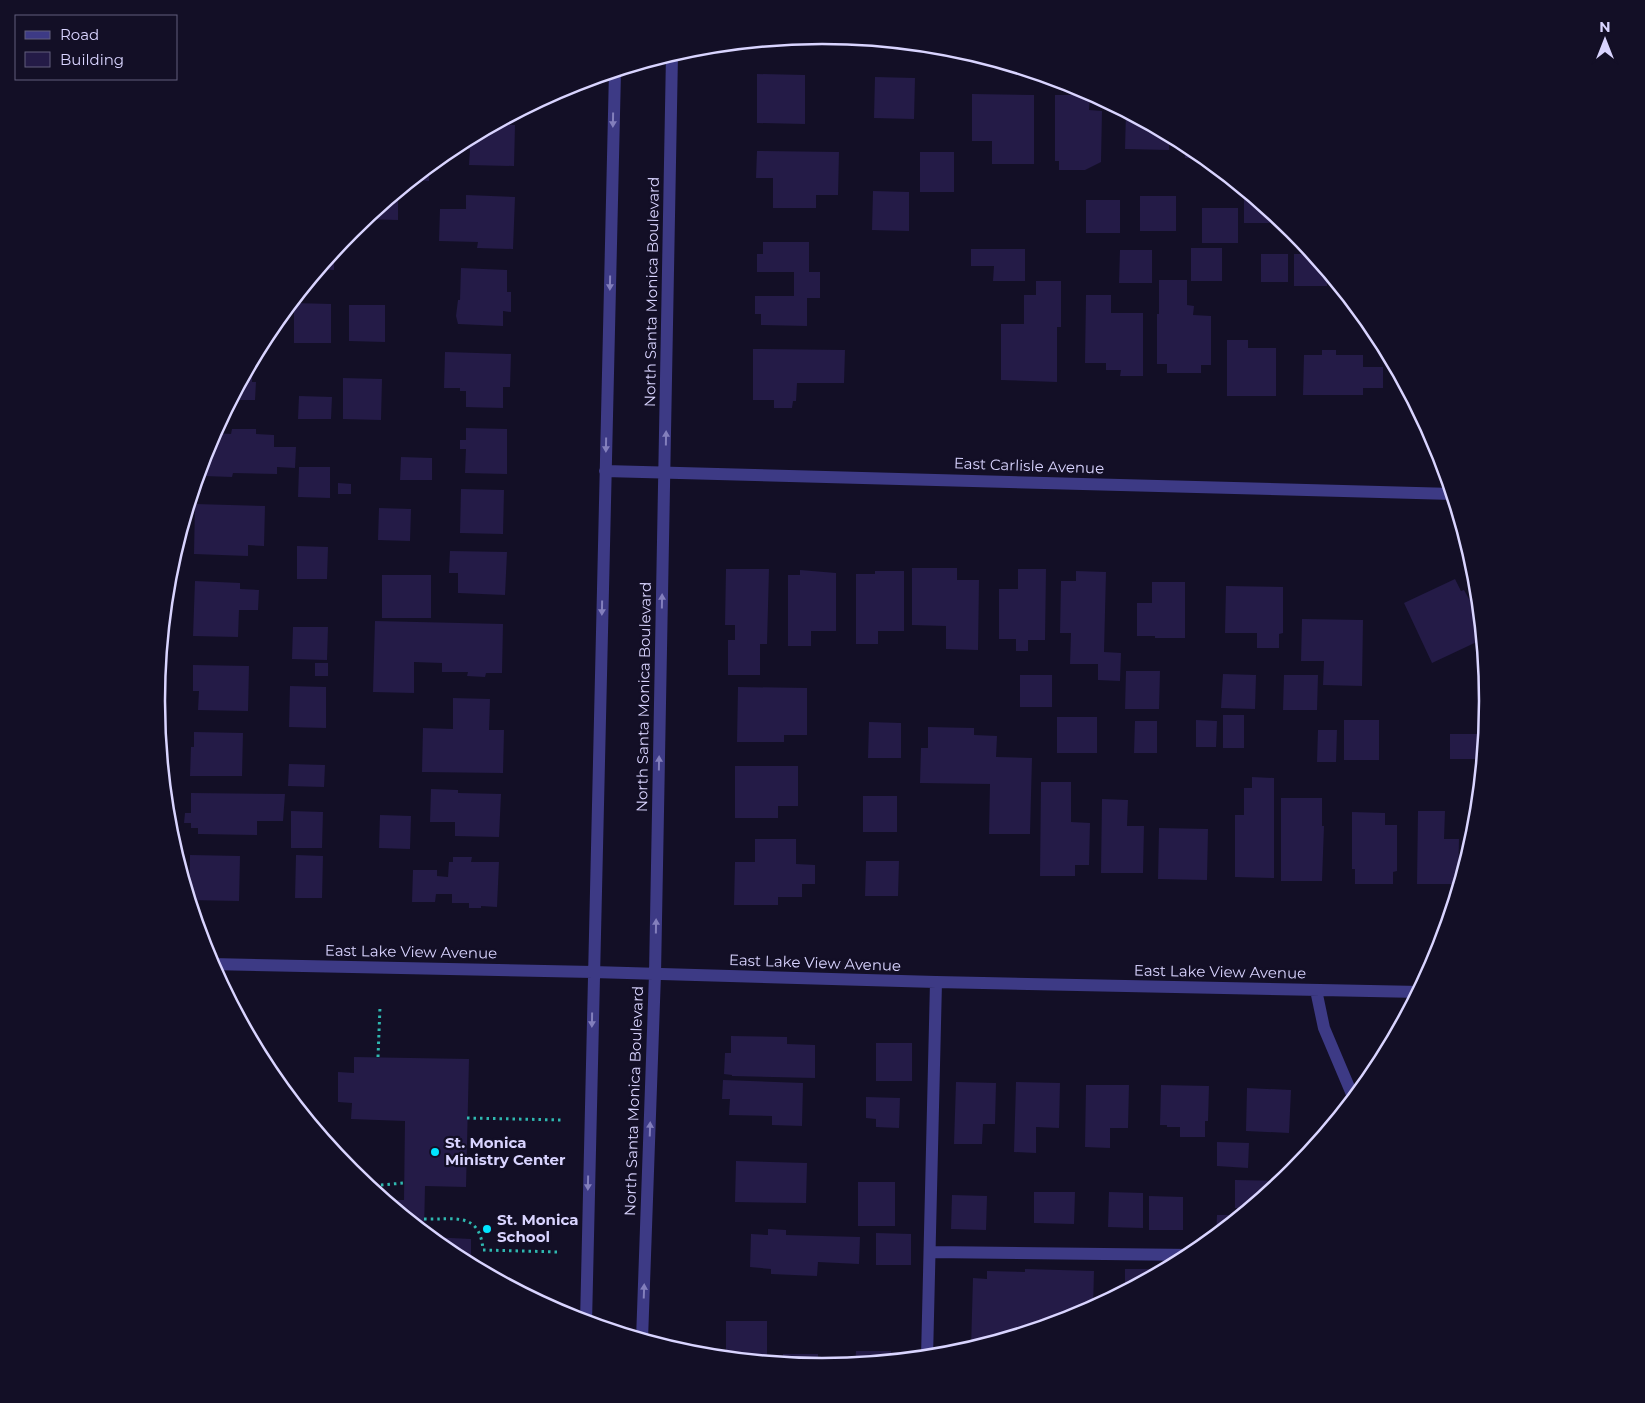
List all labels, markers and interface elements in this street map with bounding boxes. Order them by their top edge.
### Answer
legend [15,15,178,80]
north arrow [1580,15,1630,65]
text: N [1599,18,1611,36]
text: Road [60,25,99,44]
text: Building [60,50,124,69]
one-way arrow [609,112,617,128]
street label: North Santa Monica Boulevard [640,177,663,407]
one-way arrow [605,275,613,291]
one-way arrow [662,430,670,446]
one-way arrow [601,437,609,453]
street label: East Carlisle Avenue [954,453,1105,478]
street label: North Santa Monica Boulevard [632,582,655,812]
one-way arrow [659,592,667,608]
one-way arrow [597,600,605,616]
one-way arrow [655,755,663,771]
one-way arrow [652,917,660,933]
street label: East Lake View Avenue [325,940,497,963]
street label: East Lake View Avenue [729,950,901,975]
street label: East Lake View Avenue [1134,960,1306,983]
street label: North Santa Monica Boulevard [620,986,647,1216]
one-way arrow [587,1013,595,1029]
one-way arrow [646,1121,654,1137]
place label: St. Monica Ministry Center [445,1133,566,1169]
marker: St. Monica Ministry Center [429,1146,441,1158]
one-way arrow [584,1175,592,1191]
place label: St. Monica School [497,1210,579,1246]
marker: St. Monica School [481,1223,493,1235]
one-way arrow [640,1283,648,1299]

